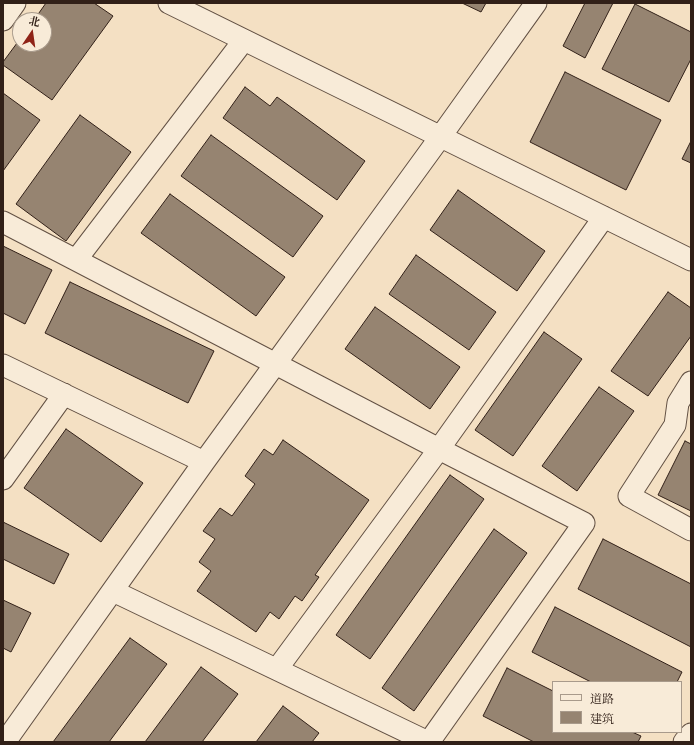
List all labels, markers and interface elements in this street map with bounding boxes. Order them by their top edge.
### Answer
north arrow [12,12,52,52]
text: 北 [28,13,41,29]
legend [552,681,682,733]
text: 道路 [590,691,614,706]
text: 建筑 [590,711,614,726]

